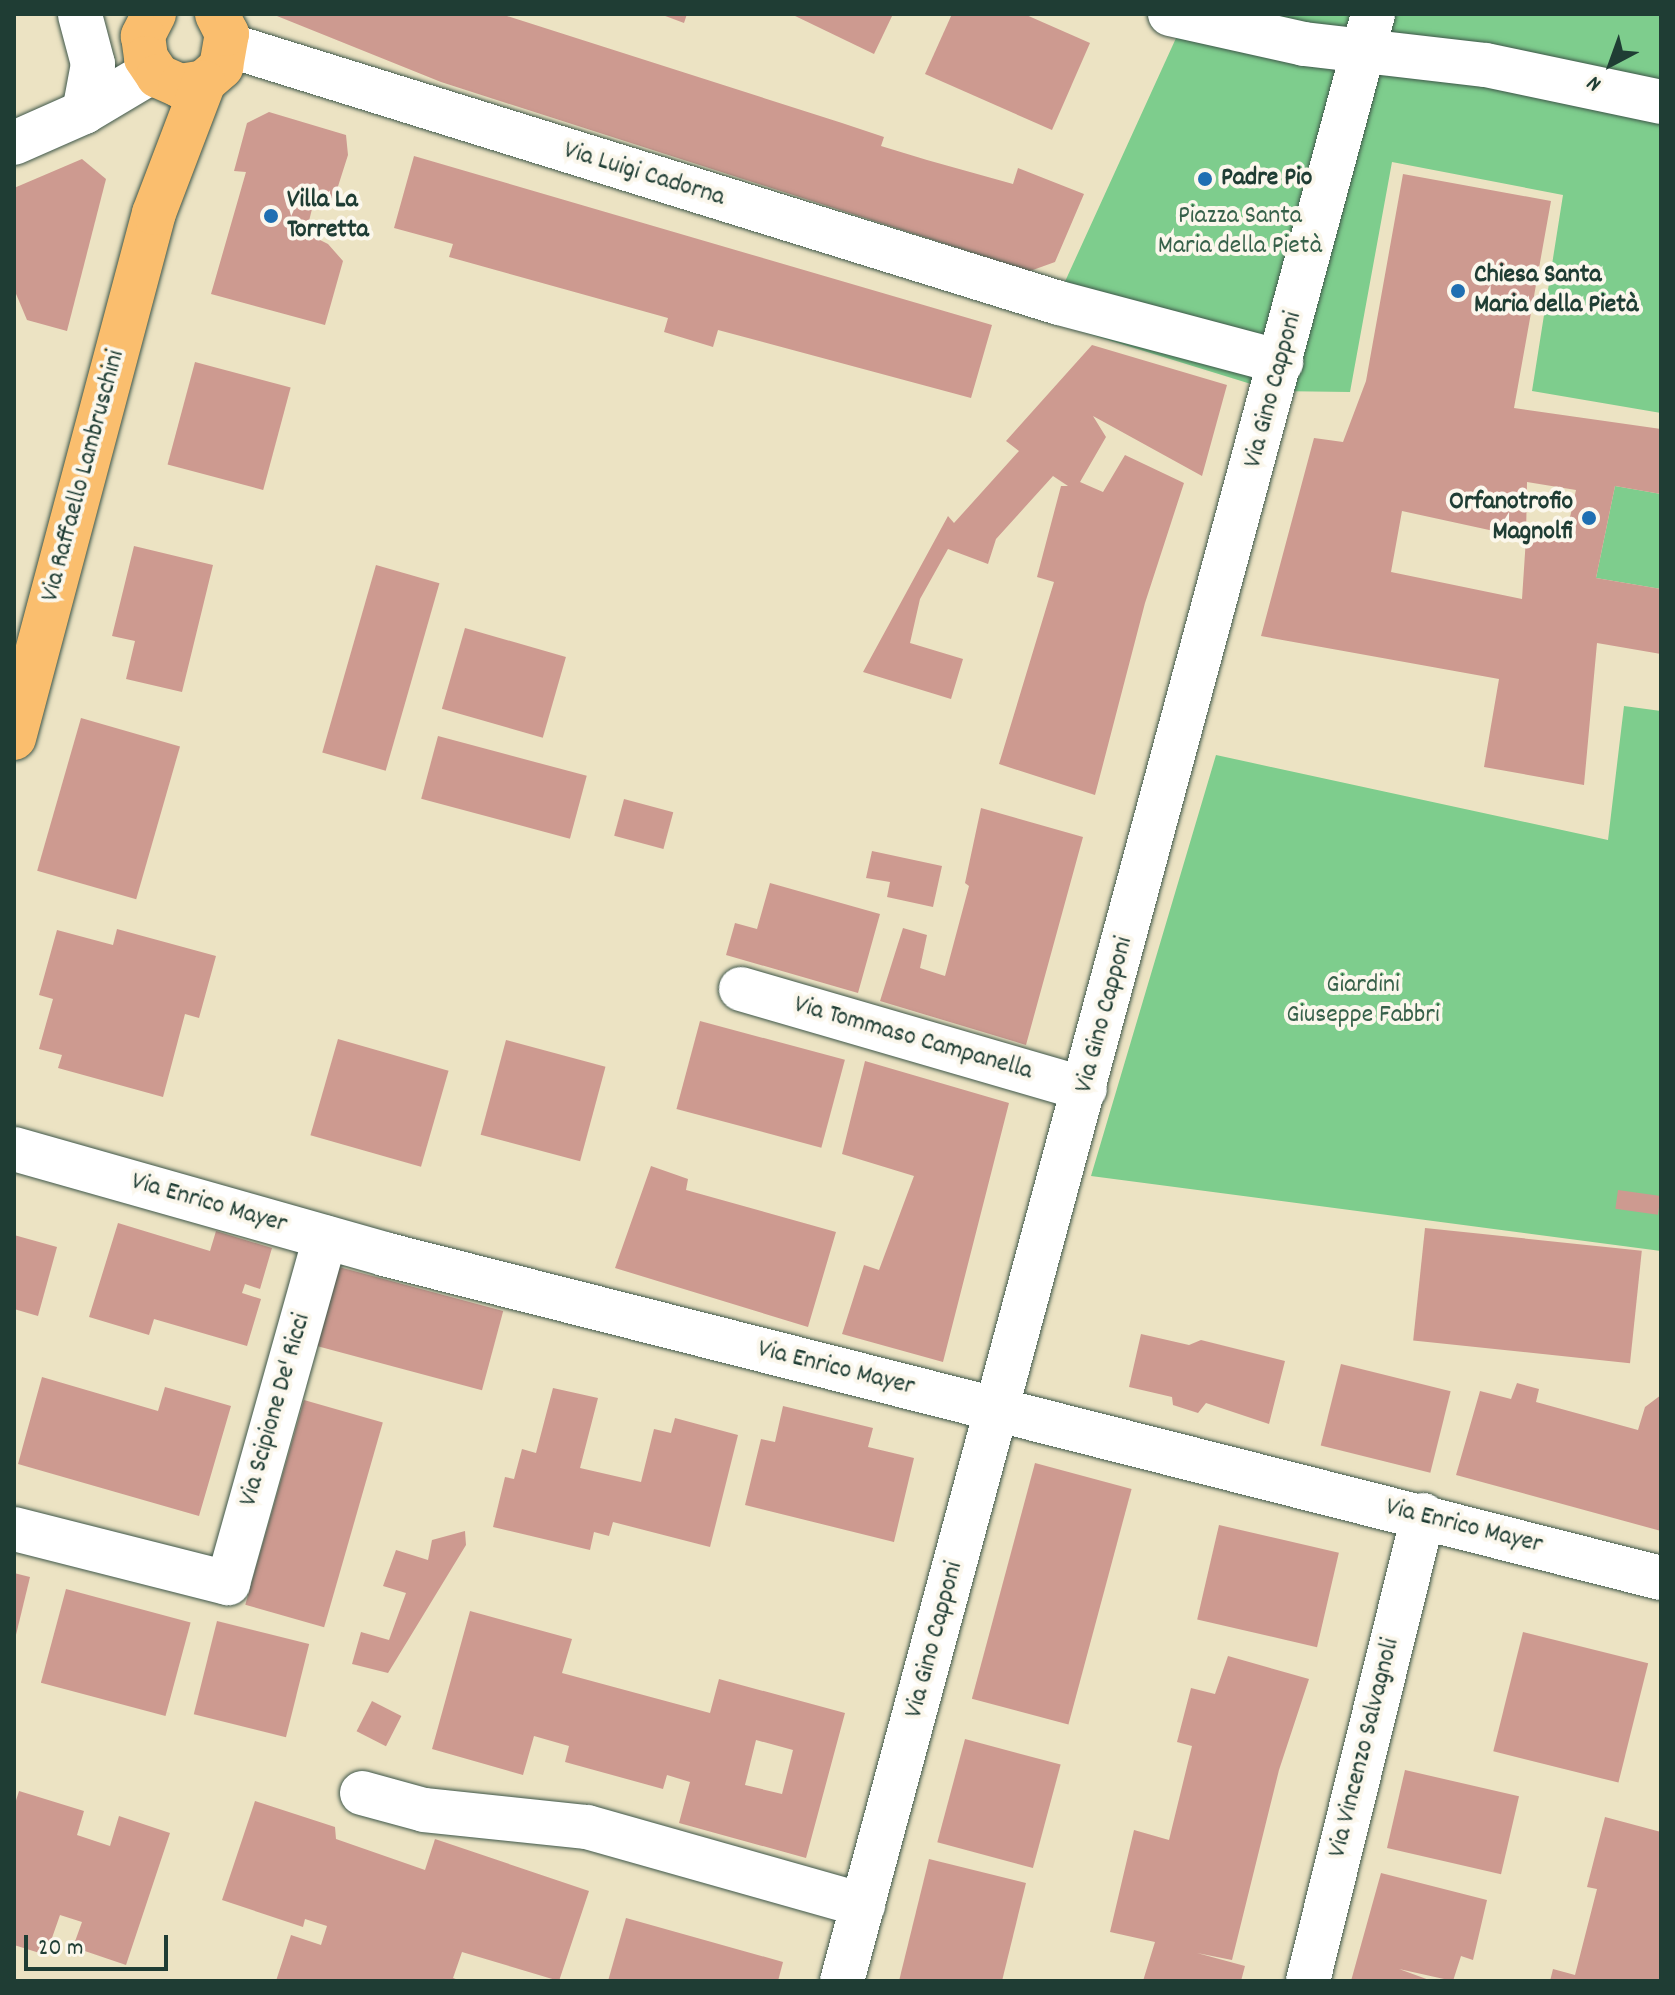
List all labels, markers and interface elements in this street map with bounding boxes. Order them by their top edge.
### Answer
north arrow [1571,24,1651,104]
text: N [1581,67,1609,98]
street label: Via Luigi Cadorna [560,136,728,214]
place label: Padre Pio [1221,163,1312,195]
marker: Padre Pio [1196,170,1214,188]
place label: Villa La Torretta [287,185,369,246]
park label: Piazza Santa Maria della Pietà [1158,201,1322,262]
marker: Villa La Torretta [262,207,280,225]
place label: Chiesa Santa Maria della Pietà [1474,260,1639,322]
marker: Chiesa Santa Maria della Pietà [1449,282,1467,300]
street label: Via Gino Capponi [1238,309,1310,471]
street label: Via Raffaello Lambruschini [35,347,133,605]
place label: Orfanotrofio Magnolfi [1449,487,1573,548]
marker: Orfanotrofio Magnolfi [1580,509,1598,527]
street label: Via Gino Capponi [1069,934,1141,1096]
park label: Giardini Giuseppe Fabbri [1286,970,1440,1032]
street label: Via Tommaso Campanella [790,990,1036,1088]
street label: Via Enrico Mayer [127,1167,291,1241]
street label: Via Scipione De' Ricci [234,1310,318,1510]
street label: Via Enrico Mayer [754,1334,918,1404]
street label: Via Enrico Mayer [1382,1492,1546,1562]
street label: Via Gino Capponi [899,1559,971,1721]
street label: Via Vincenzo Salvagnoli [1323,1635,1407,1861]
scale bar [28,1919,172,1969]
text: 20 m [38,1932,84,1966]

